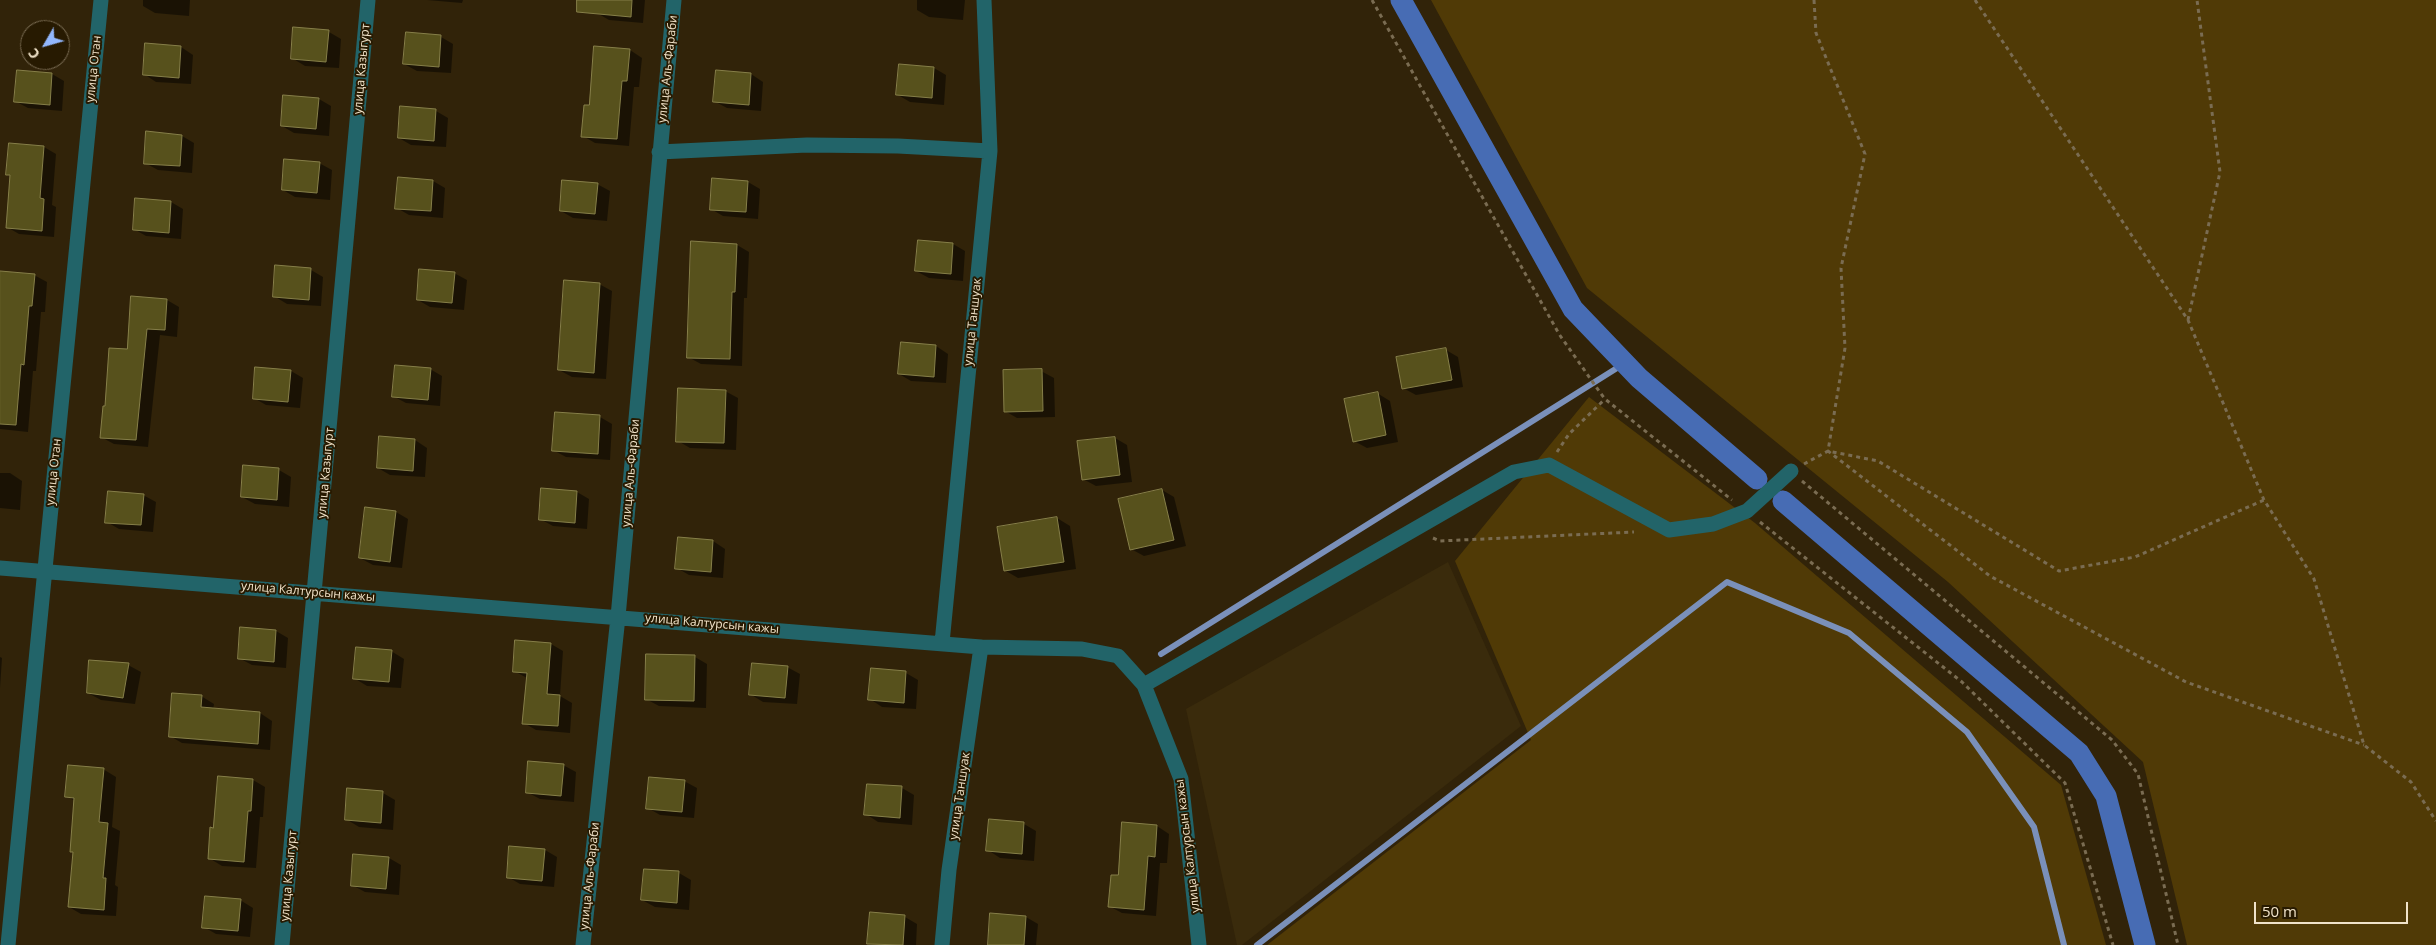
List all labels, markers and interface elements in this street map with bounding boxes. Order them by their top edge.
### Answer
street label: улица Аль-Фараби [655,14,681,124]
north arrow [20,20,70,70]
street label: улица Казыгурт [351,23,373,115]
street label: улица Отан [83,35,105,103]
text: С [23,45,44,63]
street label: улица Таншуак [961,277,985,367]
street label: улица Аль-Фараби [619,418,643,528]
street label: улица Казыгурт [315,427,337,519]
street label: улица Отан [43,438,65,506]
street label: улица Калтурсын кажы [241,579,375,605]
street label: улица Калтурсын кажы [645,611,779,637]
street label: улица Таншуак [947,751,973,841]
street label: улица Калтурсын кажы [1173,779,1203,913]
street label: улица Аль-Фараби [577,821,603,931]
street label: улица Казыгурт [278,830,300,922]
scale bar [2256,892,2410,924]
text: 50 m [2262,901,2297,921]

